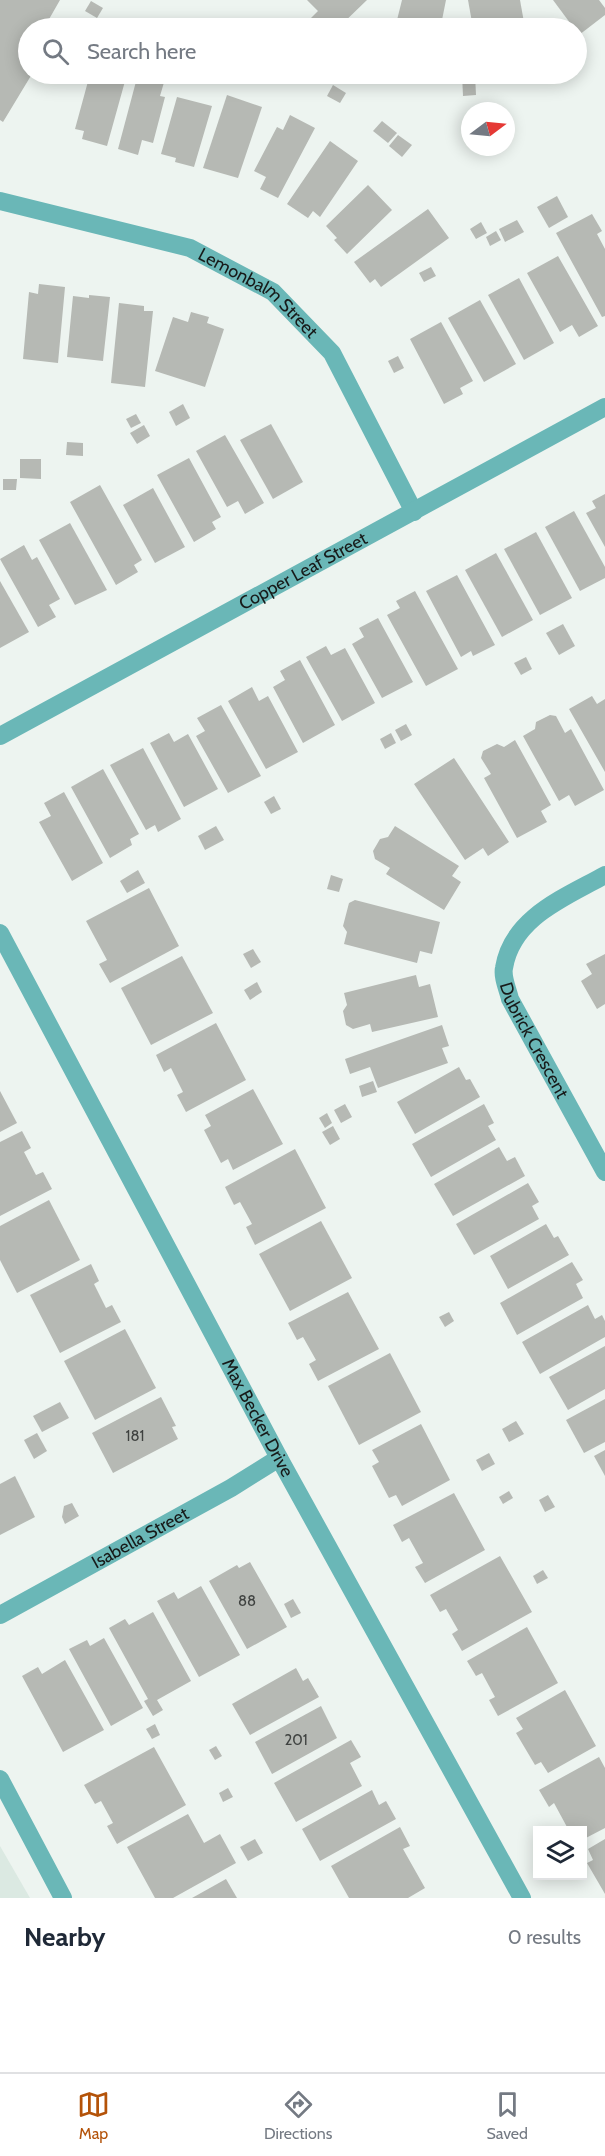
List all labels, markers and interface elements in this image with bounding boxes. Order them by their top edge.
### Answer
search box [18,18,587,84]
icon: search [39,35,72,68]
text: Search here [87,38,196,65]
north arrow [461,102,515,156]
street label: Lemonbalm Street [194,243,322,343]
street label: Copper Leaf Street [235,527,371,615]
street label: Dubrick Crescent [495,979,573,1102]
street label: Max Becker Drive [217,1355,298,1481]
house number: 181 [126,1427,144,1445]
street label: Isabella Street [88,1502,192,1573]
house number: 88 [238,1592,256,1610]
house number: 201 [284,1731,308,1749]
map controls [533,1826,587,1880]
button: layers [533,1826,587,1880]
text: Nearby [24,1921,105,1953]
text: 0 results [508,1925,581,1949]
tab: Map [77,2088,110,2143]
tab: Directions [264,2088,332,2143]
tab: Saved [486,2088,528,2143]

